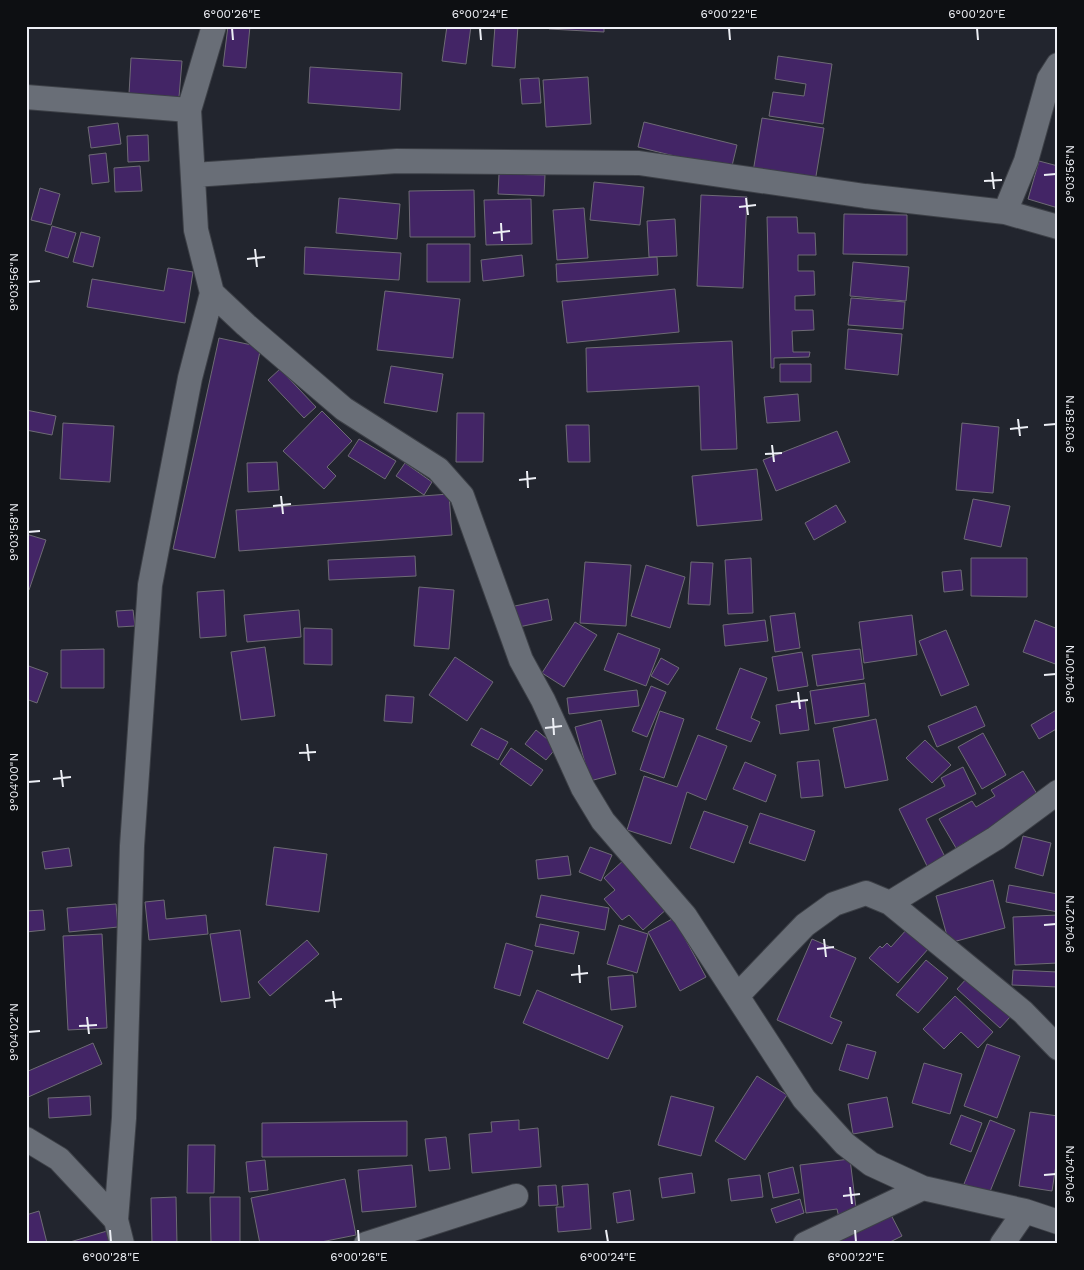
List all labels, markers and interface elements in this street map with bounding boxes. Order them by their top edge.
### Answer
text: 6°00'26"E [203,7,261,21]
text: 6°00'24"E [452,7,509,21]
text: 6°00'22"E [700,7,758,21]
text: 6°00'20"E [948,7,1006,21]
text: 9°03'56"N [1063,145,1077,203]
text: 9°03'56"N [7,253,21,311]
text: 9°03'58"N [1063,395,1077,453]
text: 9°03'58"N [7,503,21,561]
text: 9°04'00"N [1063,645,1077,703]
text: 9°04'00"N [7,753,21,811]
text: 9°04'02"N [1063,895,1077,953]
text: 9°04'02"N [7,1003,21,1061]
text: 9°04'04"N [1063,1145,1077,1203]
text: 6°00'28"E [82,1250,140,1264]
text: 6°00'26"E [330,1250,388,1264]
text: 6°00'24"E [580,1250,637,1264]
text: 6°00'22"E [827,1250,885,1264]

